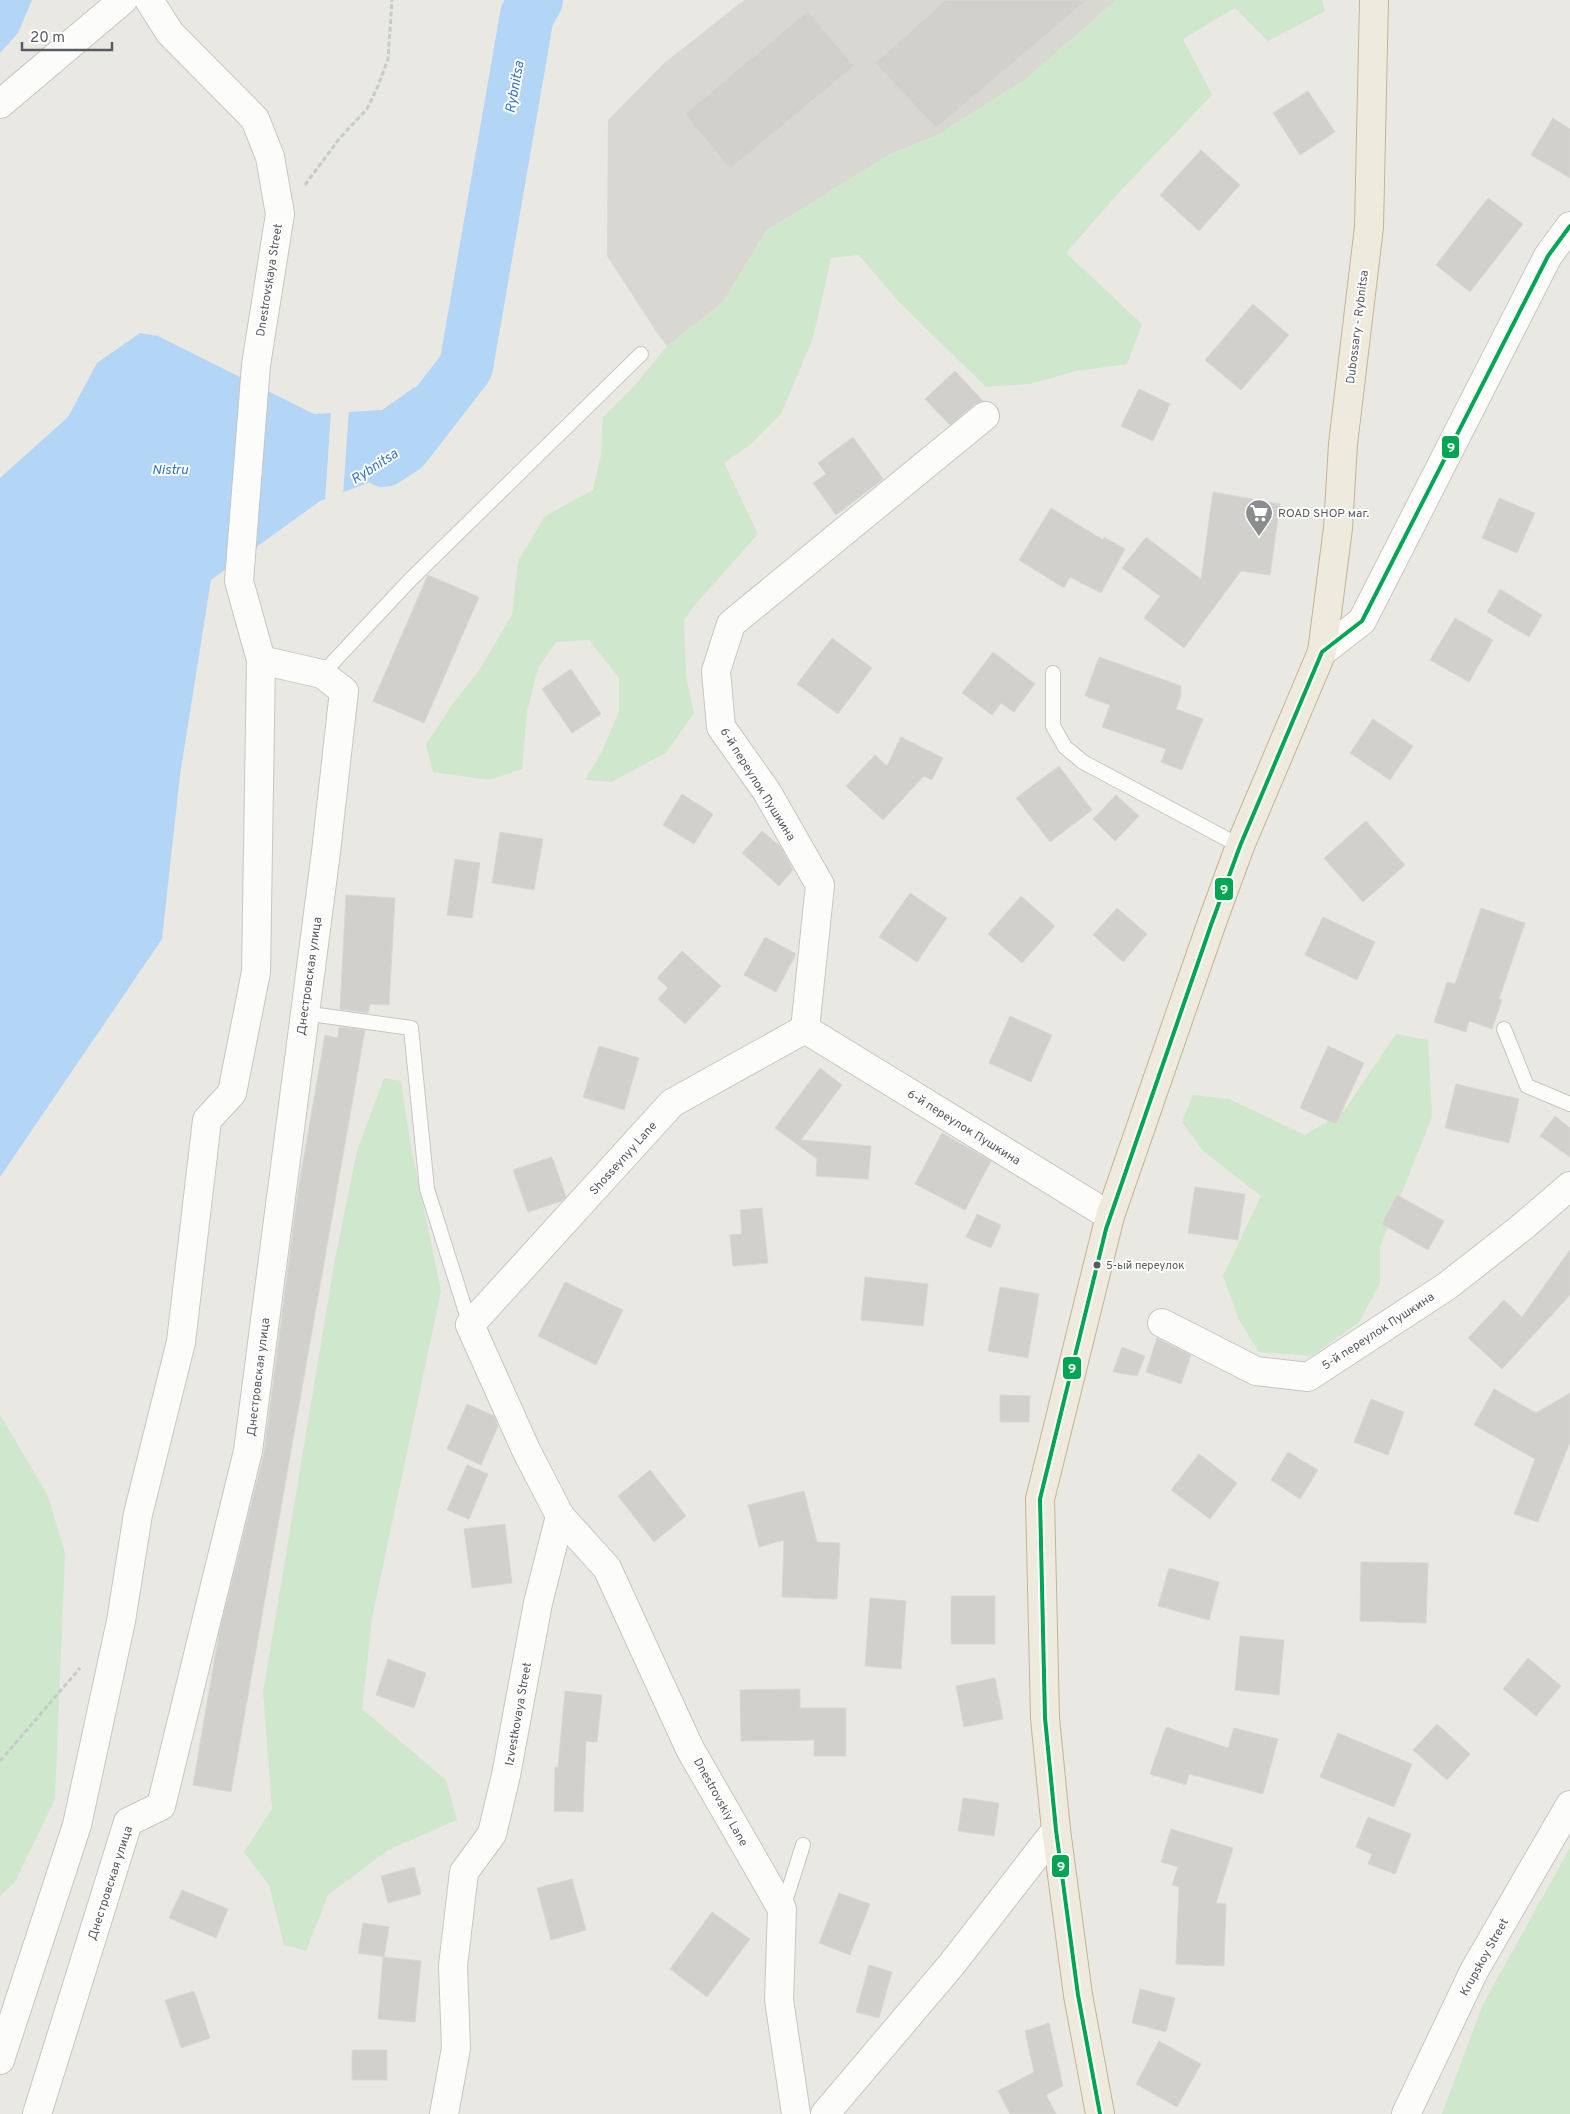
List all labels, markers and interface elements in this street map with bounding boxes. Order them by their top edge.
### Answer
scale bar [22,20,112,52]
text: 20 m [30,29,65,48]
water label: Rybnitsa [503,59,529,115]
street label: Dnestrovskaya Street [253,222,287,338]
street label: Dubossary - Rybnitsa [1343,269,1373,385]
line badge: 9 [1441,435,1460,459]
text: 9 [1447,440,1455,457]
water label: Rybnitsa [348,445,402,489]
water label: Nistru [152,462,189,479]
supermarket icon: ROAD SHOP маг. [1244,498,1274,537]
place label: ROAD SHOP маг. [1278,506,1370,522]
street label: 6-й переулок Пушкина [716,725,799,844]
line badge: 9 [1214,877,1234,901]
text: 9 [1220,882,1228,899]
street label: Днестровская улица [294,916,326,1036]
street label: 6-й переулок Пушкина [904,1086,1023,1169]
street label: Shosseynyy Lane [586,1119,661,1199]
place label: 5-ый переулок [1106,1259,1185,1273]
marker: 5-ый переулок [1092,1260,1102,1270]
street label: 5-й переулок Пушкина [1319,1289,1438,1374]
street label: Днестровская улица [244,1317,274,1437]
line badge: 9 [1062,1356,1082,1380]
text: 9 [1068,1361,1076,1378]
street label: Izvestkovaya Street [502,1661,536,1767]
street label: Dnestrovskiy Lane [689,1755,751,1850]
street label: Днестровская улица [85,1824,137,1943]
line badge: 9 [1051,1854,1070,1878]
text: 9 [1057,1859,1065,1876]
street label: Krupskoy Street [1457,1916,1513,1999]

